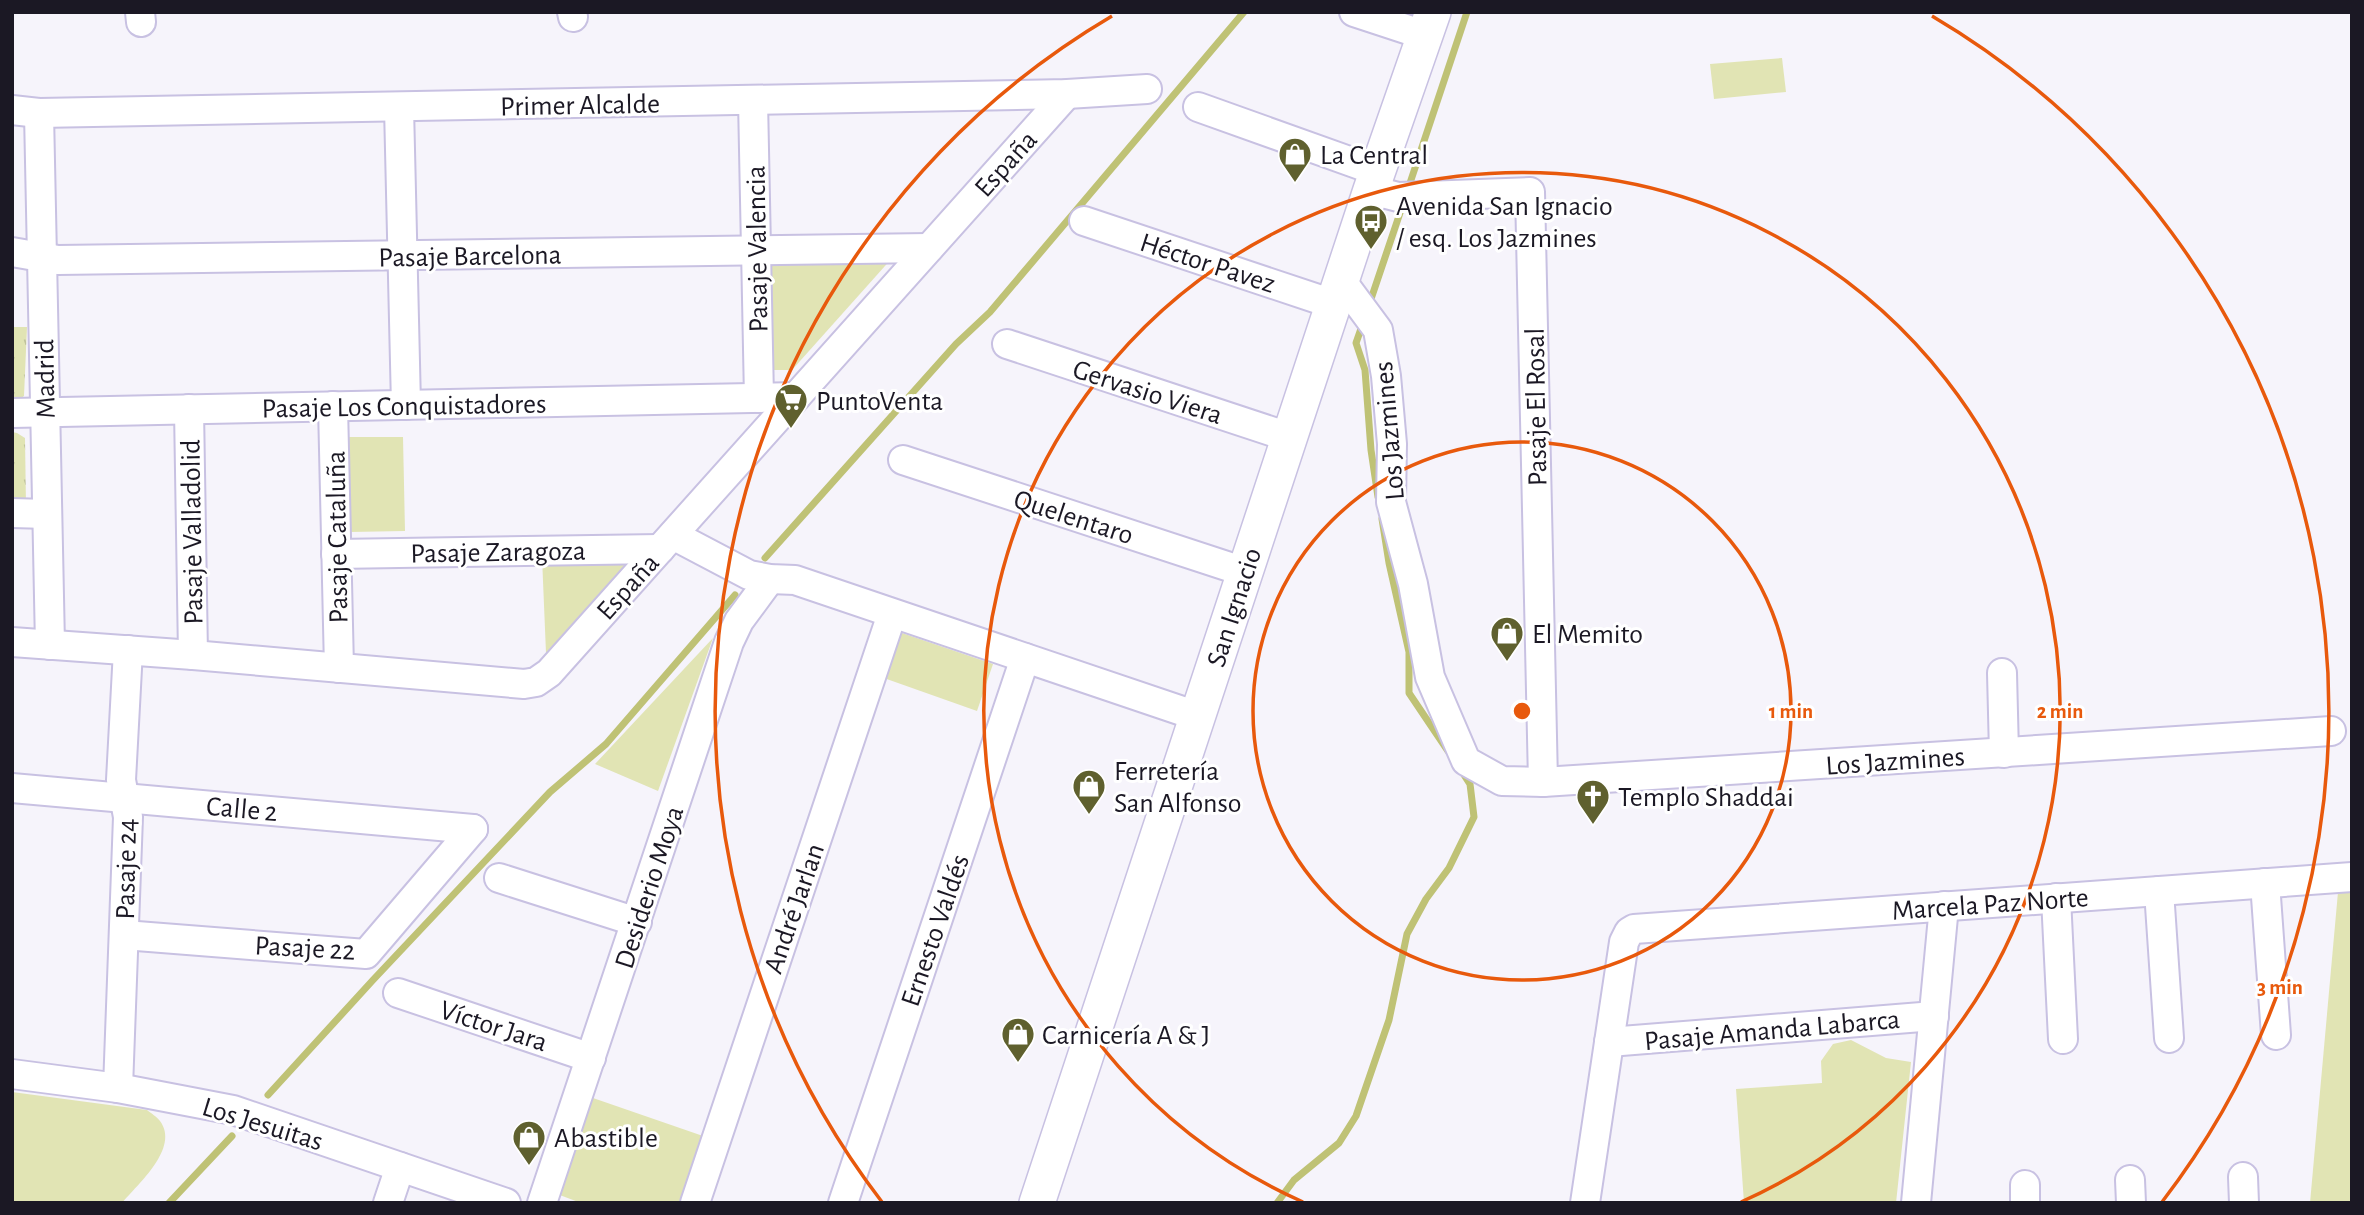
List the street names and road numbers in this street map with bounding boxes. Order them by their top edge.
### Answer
street label: Primer Alcalde [500,91,660,121]
street label: España [970,126,1043,203]
street label: Pasaje Valencia [743,165,773,333]
street label: Héctor Pavez [1136,229,1278,299]
street label: Pasaje Barcelona [378,241,562,273]
street label: Pasaje El Rosal [1522,327,1552,486]
street label: Madrid [31,339,61,419]
street label: Gervasio Viera [1069,356,1226,430]
street label: Los Jazmines [1370,360,1410,502]
street label: Pasaje Los Conquistadores [261,391,547,423]
street label: Pasaje Valladolid [177,439,209,625]
street label: Pasaje Cataluña [322,450,354,624]
street label: Quelentaro [1010,485,1137,550]
street label: Pasaje Zaragoza [410,537,586,569]
street label: San Ignacio [1203,545,1267,671]
street label: España [592,549,665,626]
street label: Los Jazmines [1825,743,1966,781]
street label: Calle 2 [205,793,279,827]
street label: Desiderio Moya [610,803,689,972]
street label: Pasaje 24 [112,818,142,920]
street label: André Jarlan [760,840,830,977]
street label: Ernesto Valdés [897,851,975,1010]
street label: Marcela Paz Norte [1891,884,2089,926]
street label: Pasaje 22 [254,932,356,966]
street label: Víctor Jara [436,996,551,1057]
street label: Pasaje Amanda Labarca [1643,1006,1901,1056]
street label: Los Jesuitas [199,1093,326,1157]

